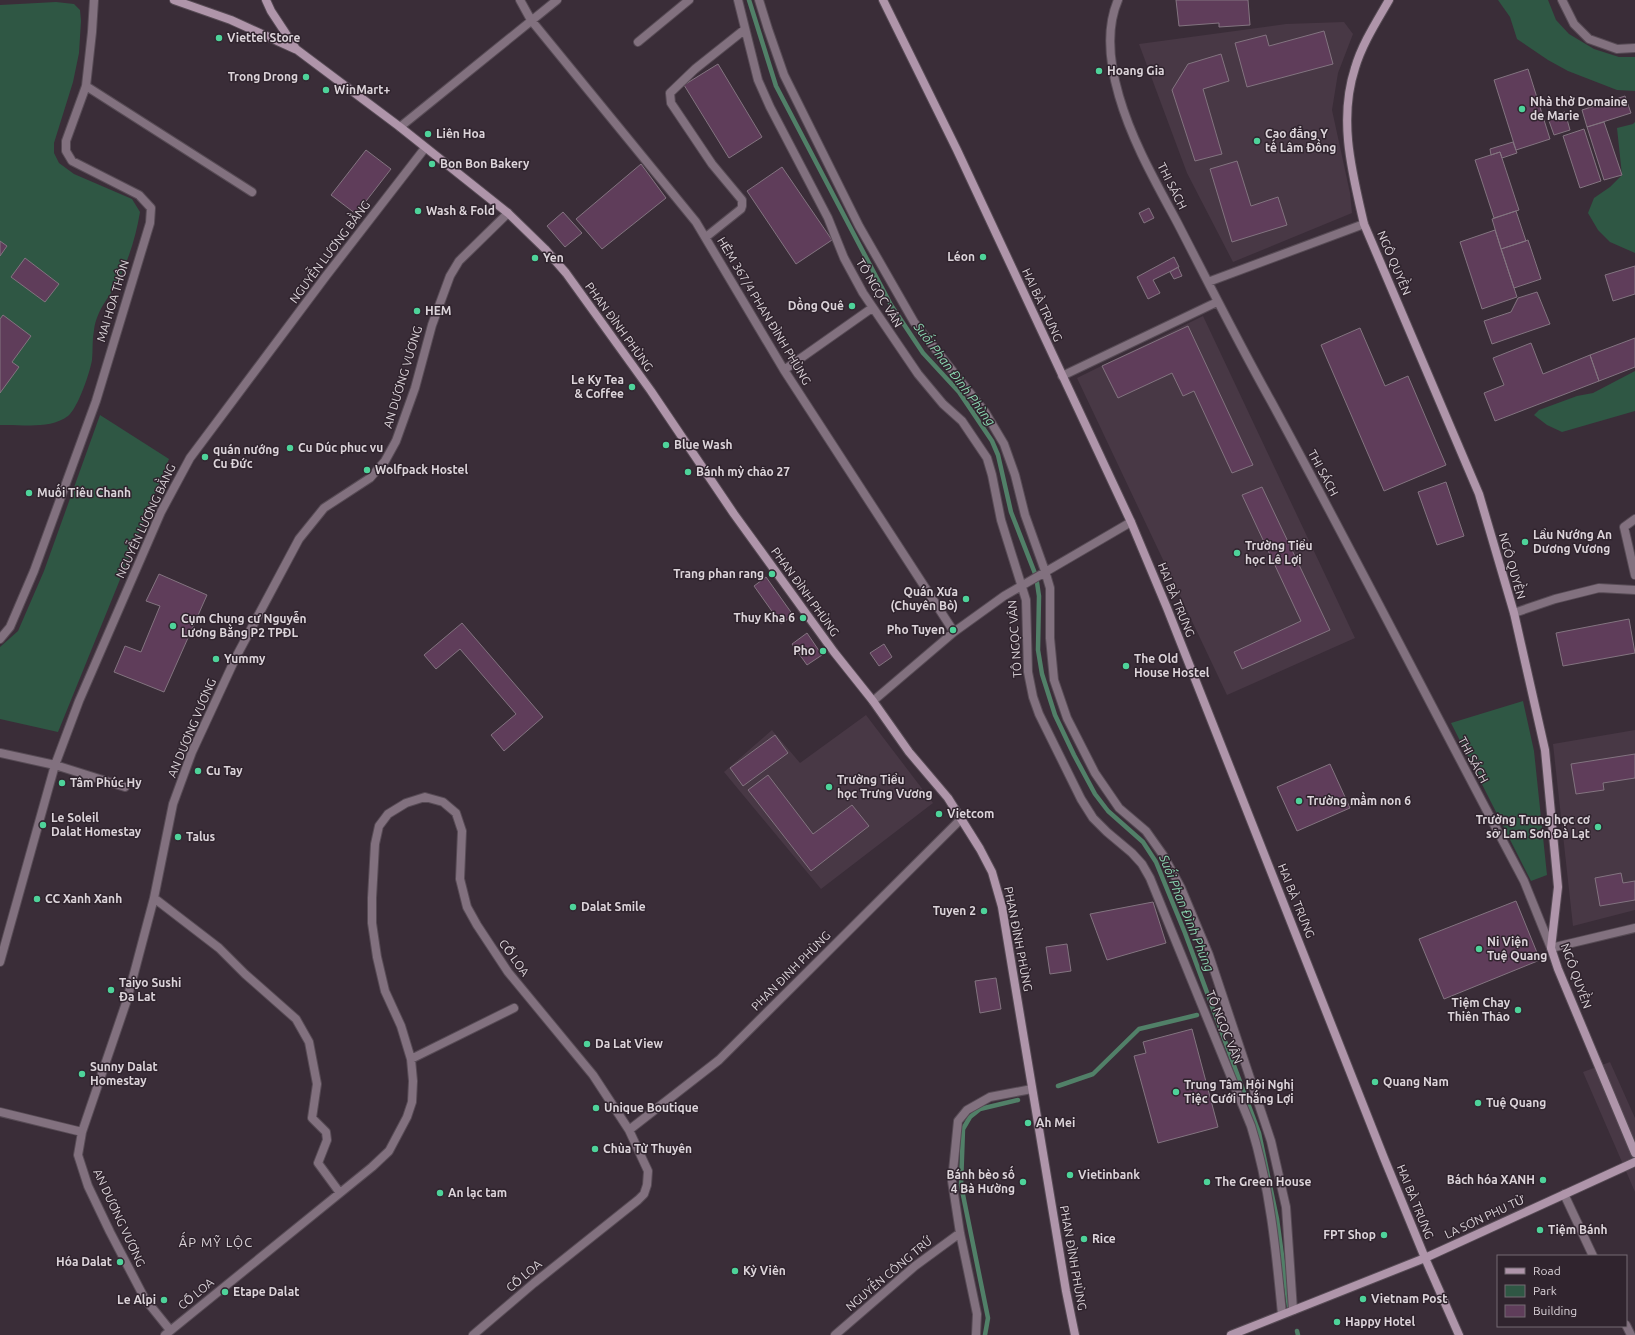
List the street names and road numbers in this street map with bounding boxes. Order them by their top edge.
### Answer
street label: THI SÁCH [1155,160,1190,211]
street label: NGUYỄN LƯƠNG BẰNG [285,196,372,305]
street label: NGÔ QUYỀN [1375,228,1416,297]
street label: HẺM 367/4 PHAN ĐÌNH PHÙNG [715,234,815,387]
street label: TÔ NGỌC VÂN [853,256,905,330]
street label: MAI HOA THÔN [94,258,131,343]
street label: HAI BÀ TRƯNG [1020,266,1065,343]
street label: PHAN ĐÌNH PHÙNG [583,280,656,374]
street label: AN DƯƠNG VƯƠNG [381,324,424,430]
street label: THI SÁCH [1306,447,1341,498]
street label: NGUYỄN LƯƠNG BẰNG [111,460,178,580]
street label: NGÔ QUYỀN [1497,530,1531,601]
street label: PHAN ĐÌNH PHÙNG [769,545,842,639]
street label: HAI BÀ TRƯNG [1156,561,1197,639]
street label: TÔ NGỌC VÂN [1005,600,1025,678]
street label: AN DƯƠNG VƯƠNG [165,676,218,779]
street label: THI SÁCH [1456,734,1491,785]
street label: HAI BÀ TRƯNG [1276,862,1317,940]
street label: PHAN ĐÌNH PHÙNG [1002,885,1035,992]
street label: PHAN ĐINH PHÙNG [748,928,833,1013]
street label: CỔ LOA [497,936,533,979]
street label: NGÔ QUYỀN [1559,941,1597,1010]
street label: TÔ NGỌC VÂN [1203,988,1245,1066]
street label: HAI BÀ TRƯNG [1395,1163,1436,1241]
street label: AN DƯƠNG VƯƠNG [91,1167,148,1269]
street label: LA SƠN PHU TỬ [1442,1191,1527,1241]
street label: PHAN ĐÌNH PHÙNG [1058,1204,1089,1311]
street label: NGUYỄN CÔNG TRỨ [842,1232,935,1313]
street label: CỔ LOA [503,1256,544,1294]
street label: CỔ LOA [175,1274,216,1312]

